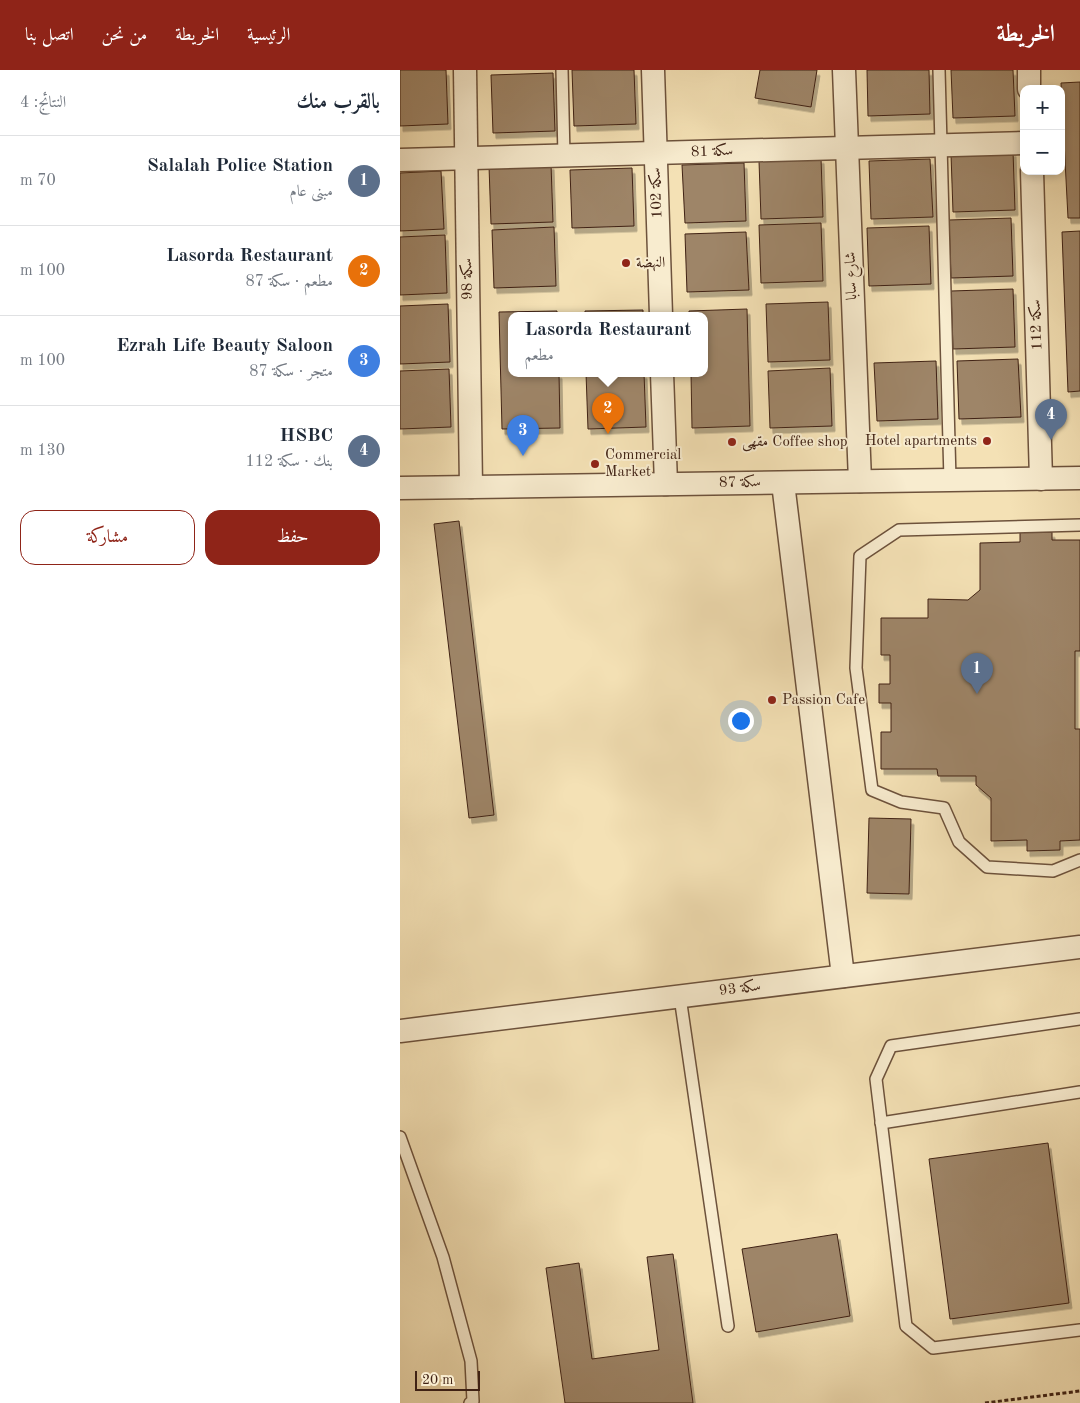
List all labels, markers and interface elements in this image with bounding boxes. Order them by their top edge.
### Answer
text: الخريطة [997,23,1055,47]
text: اتصل بنا [25,26,74,44]
text: من نحن [102,26,147,44]
text: الخريطة [175,26,219,44]
text: الرئيسية [247,26,290,44]
map controls [1020,85,1065,175]
button: + [1020,85,1065,130]
text: بالقرب منك [297,92,380,113]
text: النتائج: 4 [20,95,66,111]
button: − [1020,130,1065,175]
street label: سكة 81 [691,142,733,160]
text: Salalah Police Station [147,157,333,176]
street label: سكة 102 [647,167,665,219]
text: 70 m [20,173,56,189]
text: 1 [359,173,369,189]
text: مبنى عام [290,184,333,200]
text: Lasorda Restaurant [166,247,333,266]
street label: شارع سابا [844,251,864,300]
place label: النهضة [636,256,665,272]
marker: النهضة [620,257,632,269]
street label: سكة 98 [458,258,476,300]
text: 100 m [20,263,65,279]
text: 2 [359,263,369,279]
text: مطعم · سكة 87 [245,274,333,290]
street label: سكة 112 [1027,299,1045,351]
popup [508,312,708,377]
text: Lasorda Restaurant [525,321,691,340]
text: Ezrah Life Beauty Saloon [116,337,333,356]
text: مطعم [525,348,554,364]
text: 100 m [20,353,65,369]
text: 3 [359,353,369,369]
text: متجر · سكة 87 [249,364,333,380]
pin: 2 [592,393,624,434]
pin: 4 [1035,399,1067,440]
pin: 3 [507,415,539,456]
text: HSBC [280,427,333,446]
place label: Hotel apartments [865,434,977,449]
place label: مقهى Coffee shop [742,435,848,452]
marker: Hotel apartments [981,435,993,447]
marker: مقهى Coffee shop [726,436,738,448]
text: 130 m [20,443,65,459]
text: 4 [359,443,369,459]
place label: Commercial Market [605,448,681,480]
text: بنك · سكة 112 [246,454,333,470]
marker: Commercial Market [589,458,601,470]
street label: سكة 87 [719,473,761,491]
button: مشاركة [20,510,195,565]
button: حفظ [205,510,380,565]
pin: 1 [961,653,993,694]
place label: Passion Cafe [782,693,865,708]
marker: Passion Cafe [766,694,778,706]
your location [728,708,754,734]
street label: سكة 93 [718,977,762,999]
scale bar [415,1368,480,1391]
text: 20 m [422,1373,453,1387]

